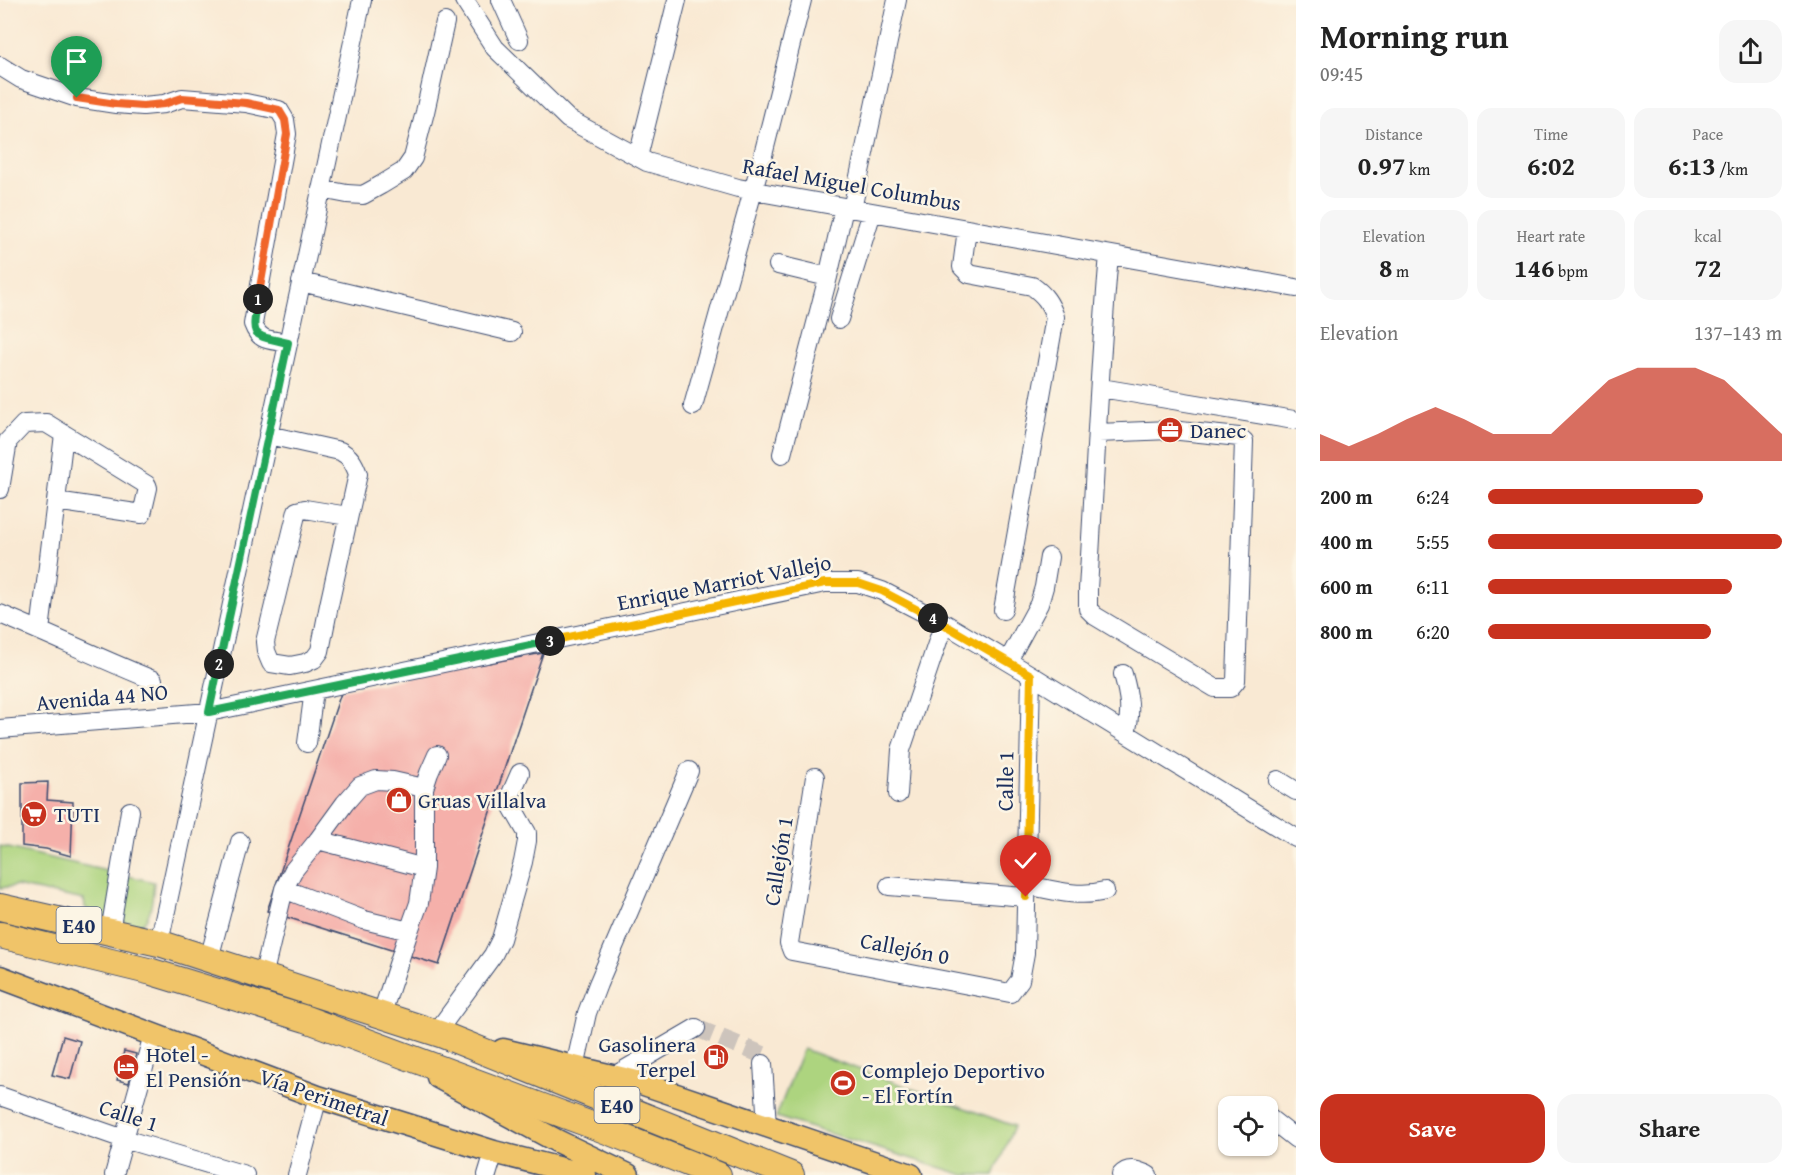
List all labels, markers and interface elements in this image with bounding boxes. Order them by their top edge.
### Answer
text: Morning run [1320,12,1509,60]
button: share [1719,20,1782,83]
pin [51,36,102,98]
icon: arrive [60,45,93,78]
text: 09:45 [1320,59,1363,88]
text: Distance [1365,122,1423,146]
text: Time [1534,122,1568,146]
text: Pace [1693,122,1723,146]
text: 0.97 [1358,146,1406,185]
text: 6:02 [1527,146,1575,185]
text: 6:13 [1668,146,1716,185]
street label: Rafael Miguel Columbus [740,149,964,219]
text: km [1406,157,1430,181]
text: /km [1716,157,1748,181]
text: Elevation [1363,224,1425,248]
text: Heart rate [1517,224,1585,248]
text: kcal [1694,224,1722,248]
text: 8 [1379,248,1392,287]
text: 146 [1514,248,1554,287]
text: 72 [1695,248,1721,287]
text: m [1392,259,1409,283]
text: bpm [1554,259,1588,283]
pin: 1 [243,284,273,314]
text: 1 [254,287,262,311]
text: Elevation [1320,318,1398,347]
text: 137–143 m [1694,318,1782,347]
place label: Danec [1190,414,1246,446]
office icon: Danec [1155,415,1185,445]
text: 200 m [1320,482,1373,511]
text: 6:24 [1416,482,1450,511]
text: 400 m [1320,527,1373,556]
text: 5:55 [1416,527,1450,556]
street label: Enrique Marriot Vallejo [614,546,834,618]
text: 600 m [1320,572,1373,601]
text: 6:11 [1416,572,1450,601]
pin: 4 [918,603,948,633]
text: 4 [929,606,937,630]
text: 800 m [1320,617,1373,646]
text: 6:20 [1416,617,1450,646]
pin: 3 [535,626,565,656]
text: 3 [546,629,554,653]
pin: 2 [204,649,234,679]
text: 2 [215,652,223,676]
street label: Avenida 44 NO [35,675,169,719]
street label: Calle 1 [988,750,1022,812]
place label: Gruas Villalva [418,784,547,816]
shop icon: Gruas Villalva [384,785,414,815]
place label: TUTI [54,798,100,830]
supermarket icon: TUTI [19,799,49,829]
street label: Callejón 1 [755,814,801,908]
pin [1000,835,1051,897]
icon: check [1009,844,1042,877]
road number: E40 [56,907,101,943]
street label: Callejón 0 [858,924,952,972]
place label: Gasolinera Terpel [598,1028,697,1085]
place label: Hotel - El Pensión [146,1038,242,1095]
fuel station icon: Gasolinera Terpel [701,1042,731,1072]
hotel icon: Hotel - El Pensión [111,1052,141,1082]
place label: Complejo Deportivo - El Fortín [862,1054,1045,1111]
street label: Vía Perimetral [255,1060,393,1134]
sports icon: Complejo Deportivo - El Fortín [828,1068,858,1098]
road number: E40 [594,1087,640,1123]
street label: Calle 1 [95,1090,163,1140]
button: Save [1320,1094,1545,1163]
button: Share [1557,1094,1782,1163]
map controls [1218,1096,1278,1156]
button: locate [1218,1096,1278,1156]

